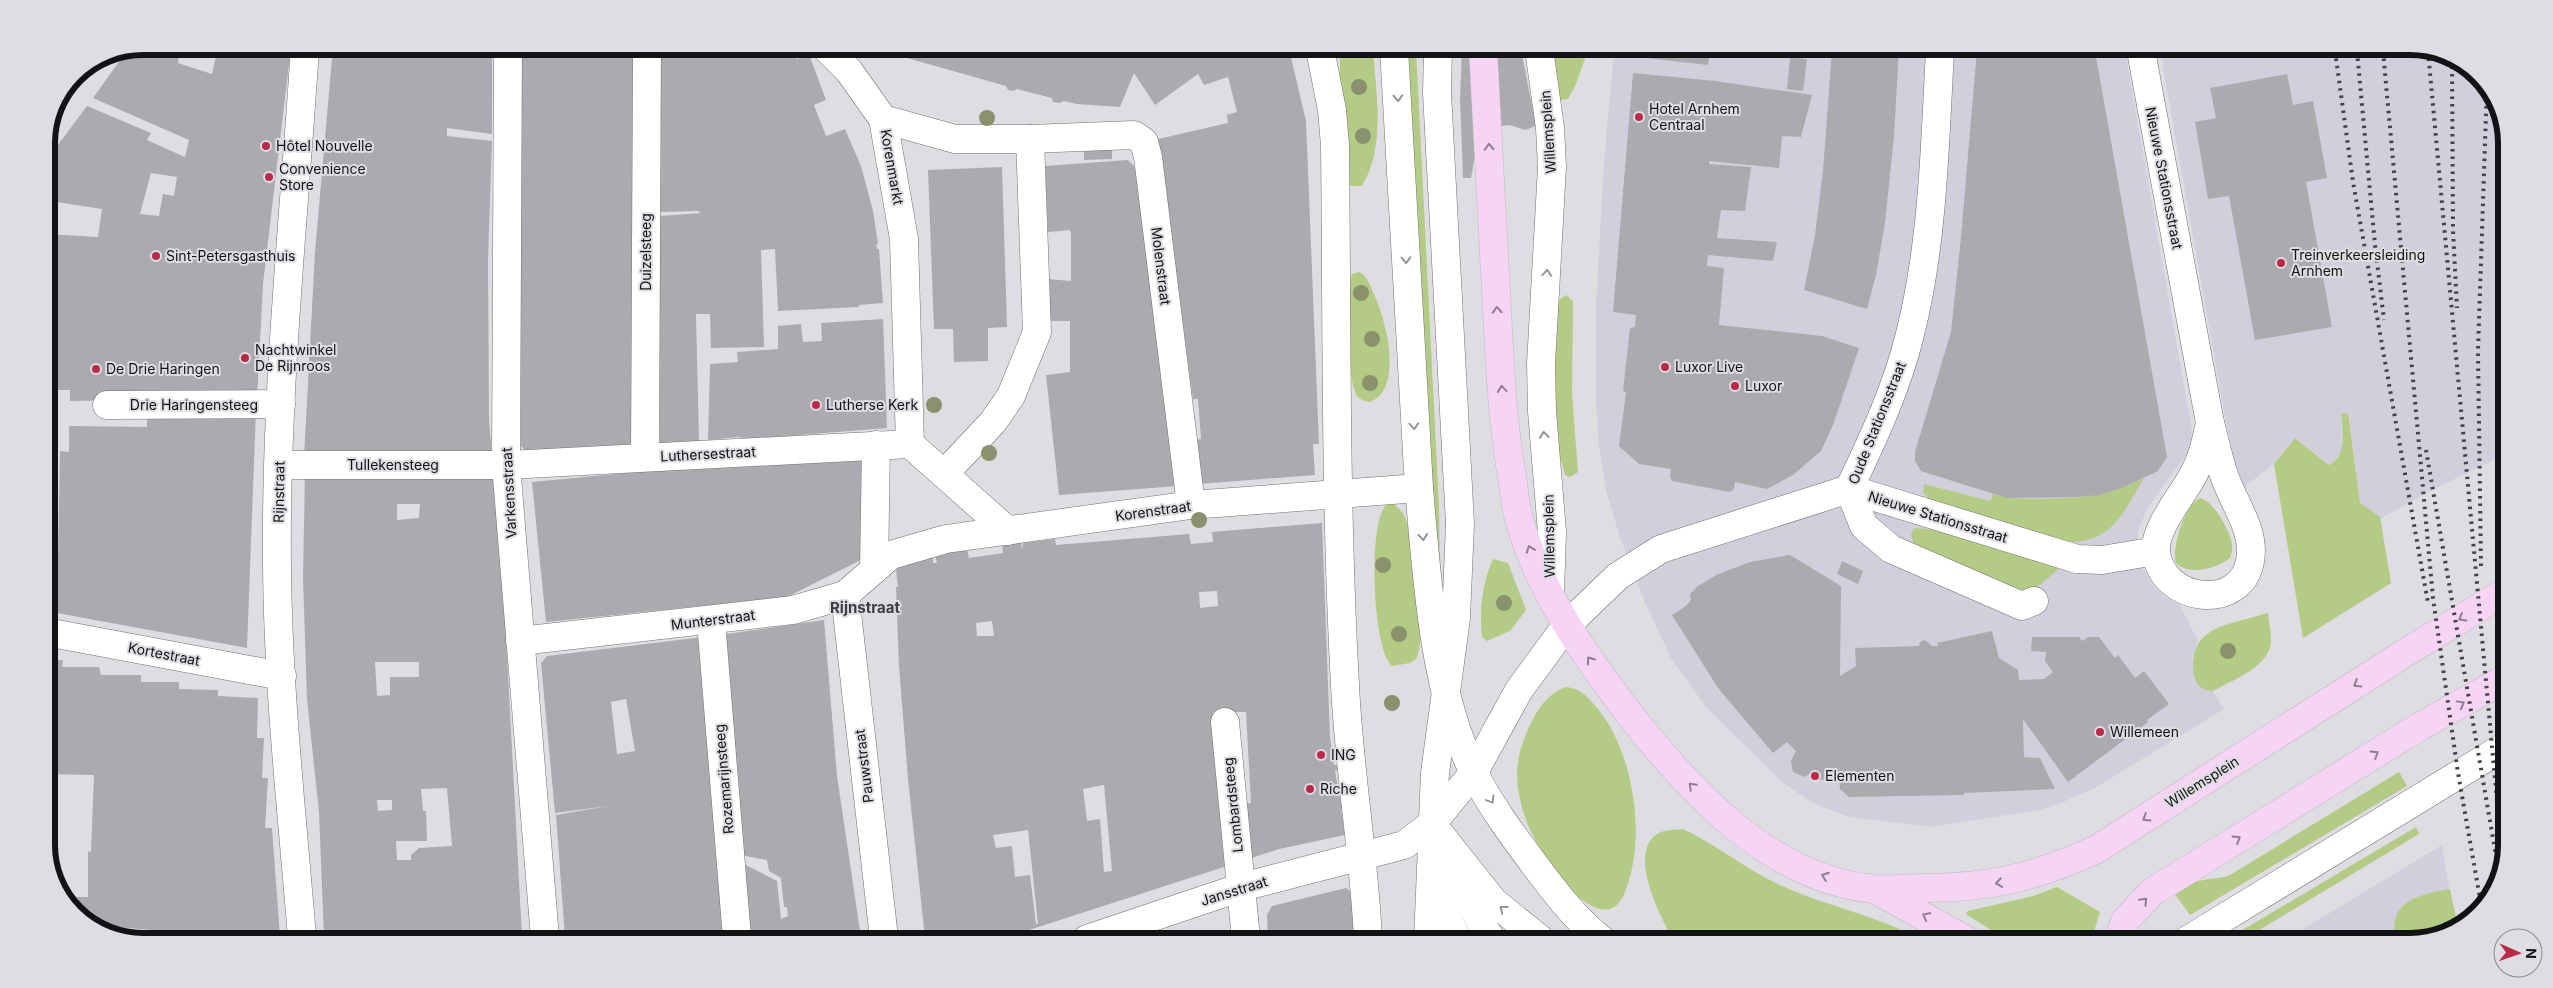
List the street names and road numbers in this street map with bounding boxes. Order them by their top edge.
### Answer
street label: Willemsplein [1536,90,1559,174]
street label: Nieuwe Stationsstraat [2142,105,2187,251]
street label: Korenmarkt [877,128,908,207]
street label: Duizelsteeg [637,213,654,291]
street label: Molenstraat [1148,226,1175,306]
street label: Oude Stationsstraat [1844,359,1909,487]
street label: Drie Haringensteeg [130,396,258,413]
street label: Luthersestraat [660,442,757,464]
street label: Varkensstraat [498,447,519,539]
street label: Tullekensteeg [347,456,439,473]
street label: Rijnstraat [269,461,288,523]
street label: Nieuwe Stationsstraat [1866,487,2010,546]
street label: Willemsplein [1539,494,1558,578]
street label: Korenstraat [1114,497,1192,524]
street label: Munterstraat [670,606,756,633]
street label: Kortestraat [127,638,202,669]
street label: Rozemarijnsteeg [710,723,737,835]
street label: Pauwstraat [851,728,876,804]
street label: Willemsplein [2162,752,2242,811]
street label: Lombardsteeg [1219,757,1246,853]
street label: Jansstraat [1198,872,1270,909]

